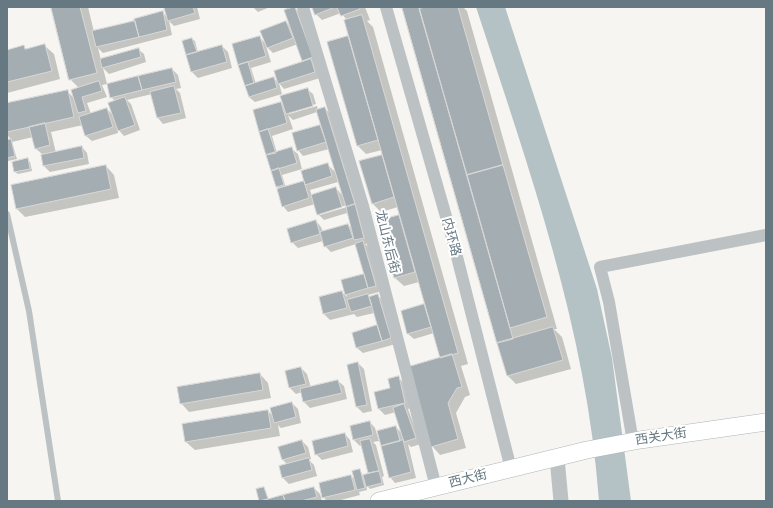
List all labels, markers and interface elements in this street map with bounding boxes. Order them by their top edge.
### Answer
street label: 龙山东后街 [372,209,402,275]
street label: 内环路 [438,216,464,258]
street label: 西关大街 [634,425,688,449]
street label: 西大街 [447,467,489,491]

